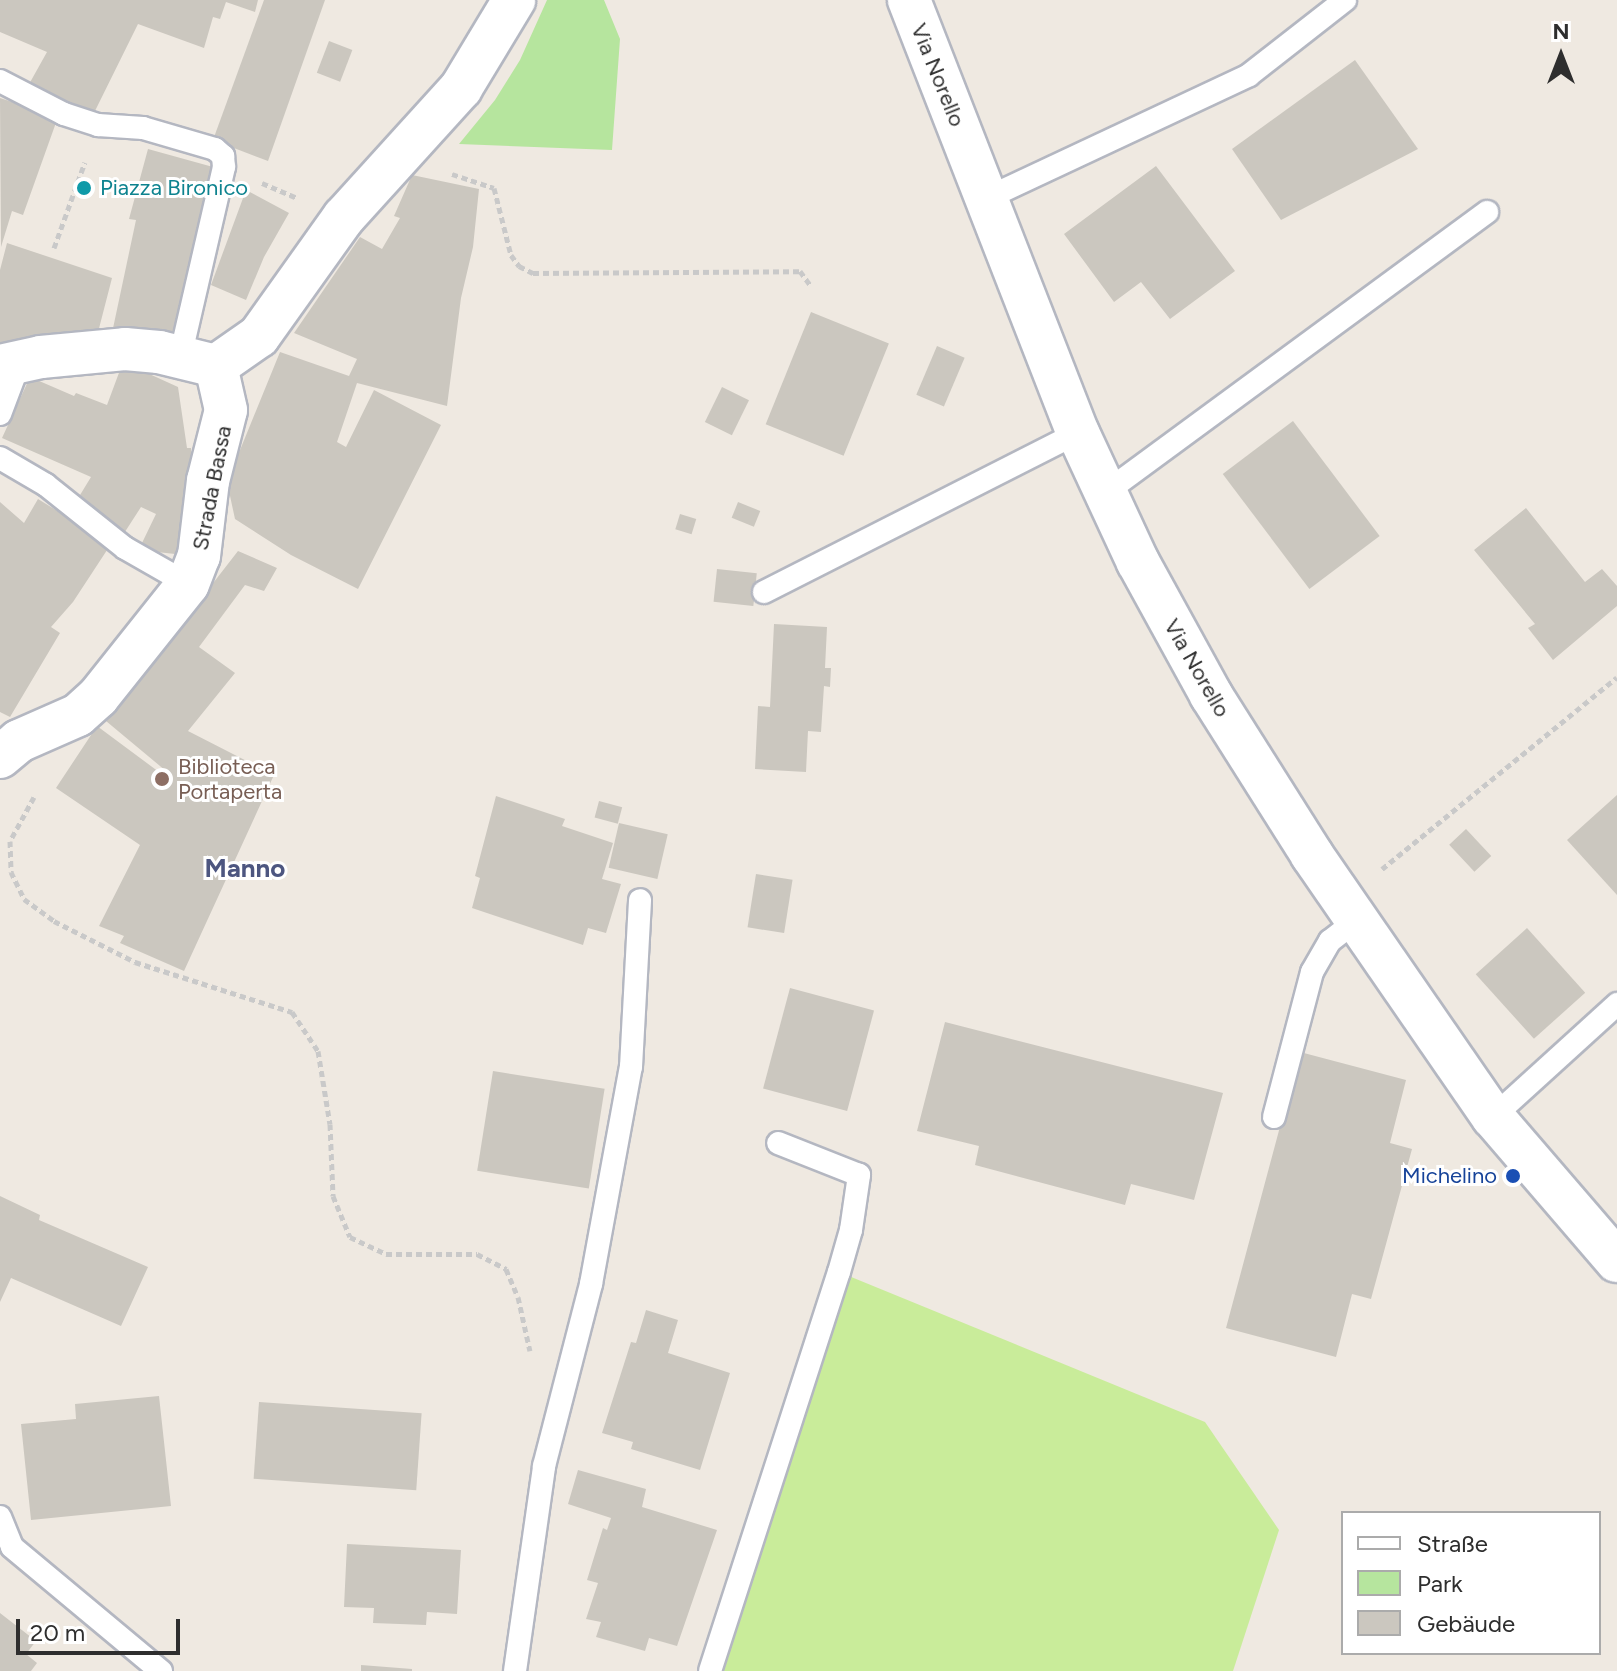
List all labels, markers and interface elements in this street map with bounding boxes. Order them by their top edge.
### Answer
north arrow [1521,16,1601,96]
text: N [1552,18,1570,45]
street label: Via Norello [905,20,971,130]
place label: Piazza Bironico [100,175,248,201]
marker: Piazza Bironico [75,179,93,197]
street label: Strada Bassa [187,423,237,553]
street label: Via Norello [1158,614,1236,722]
place label: Biblioteca Portaperta [178,753,282,804]
marker: Biblioteca Portaperta [153,770,171,788]
district label: Manno [205,853,285,885]
place label: Michelino [1402,1163,1497,1189]
marker: Michelino [1504,1167,1522,1185]
legend [1341,1511,1601,1655]
text: Straße [1417,1529,1488,1558]
text: Park [1417,1569,1463,1598]
scale bar [20,1603,184,1653]
text: Gebäude [1417,1609,1515,1638]
text: 20 m [30,1618,85,1647]

